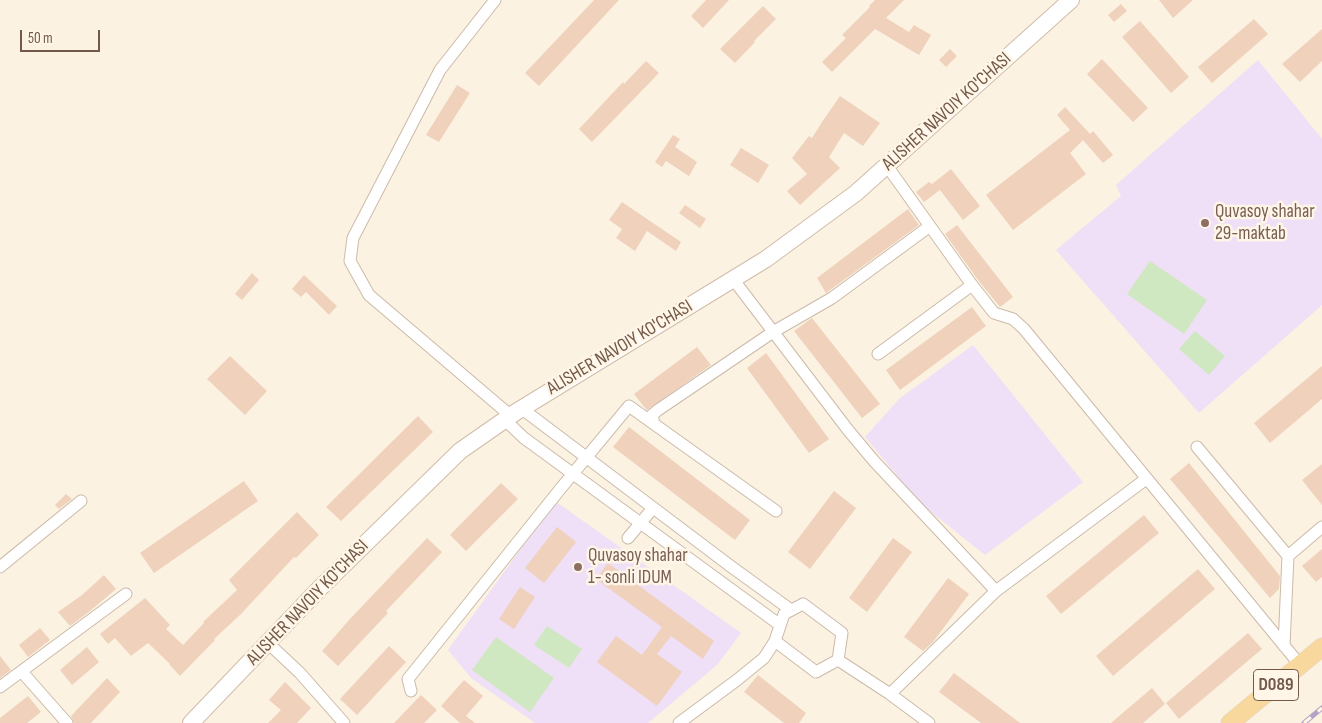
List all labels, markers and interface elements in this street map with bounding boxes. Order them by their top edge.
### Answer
scale bar [22,20,102,52]
text: 50 m [28,29,53,48]
street label: ALISHER NAVOIY KO'CHASI [878,48,1016,176]
place label: Quvasoy shahar 29-maktab [1215,201,1315,245]
marker: Quvasoy shahar 29-maktab [1199,217,1211,229]
street label: ALISHER NAVOIY KO'CHASI [543,296,697,400]
street label: ALISHER NAVOIY KO'CHASI [242,535,374,671]
place label: Quvasoy shahar 1- sonli IDUM [588,545,688,589]
marker: Quvasoy shahar 1- sonli IDUM [572,561,584,573]
road number: D089 [1254,670,1298,700]

